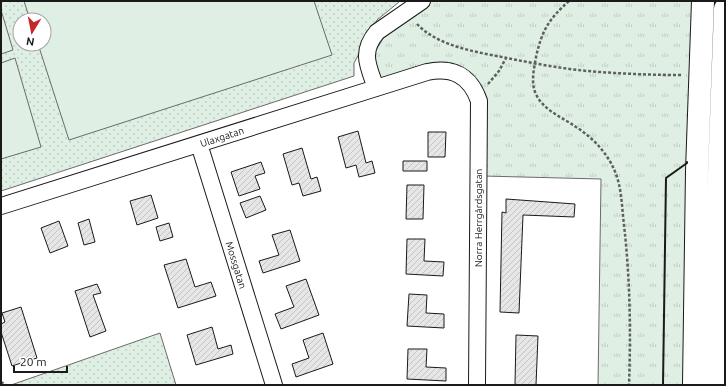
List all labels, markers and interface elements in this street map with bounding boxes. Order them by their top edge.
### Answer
north arrow [12,12,52,52]
text: N [25,35,35,48]
street label: Ulaxgatan [199,125,245,149]
street label: Norra Herrgårdsgatan [473,169,484,267]
street label: Mossgatan [224,240,248,290]
scale bar [14,348,67,374]
text: 20 m [20,355,47,368]

